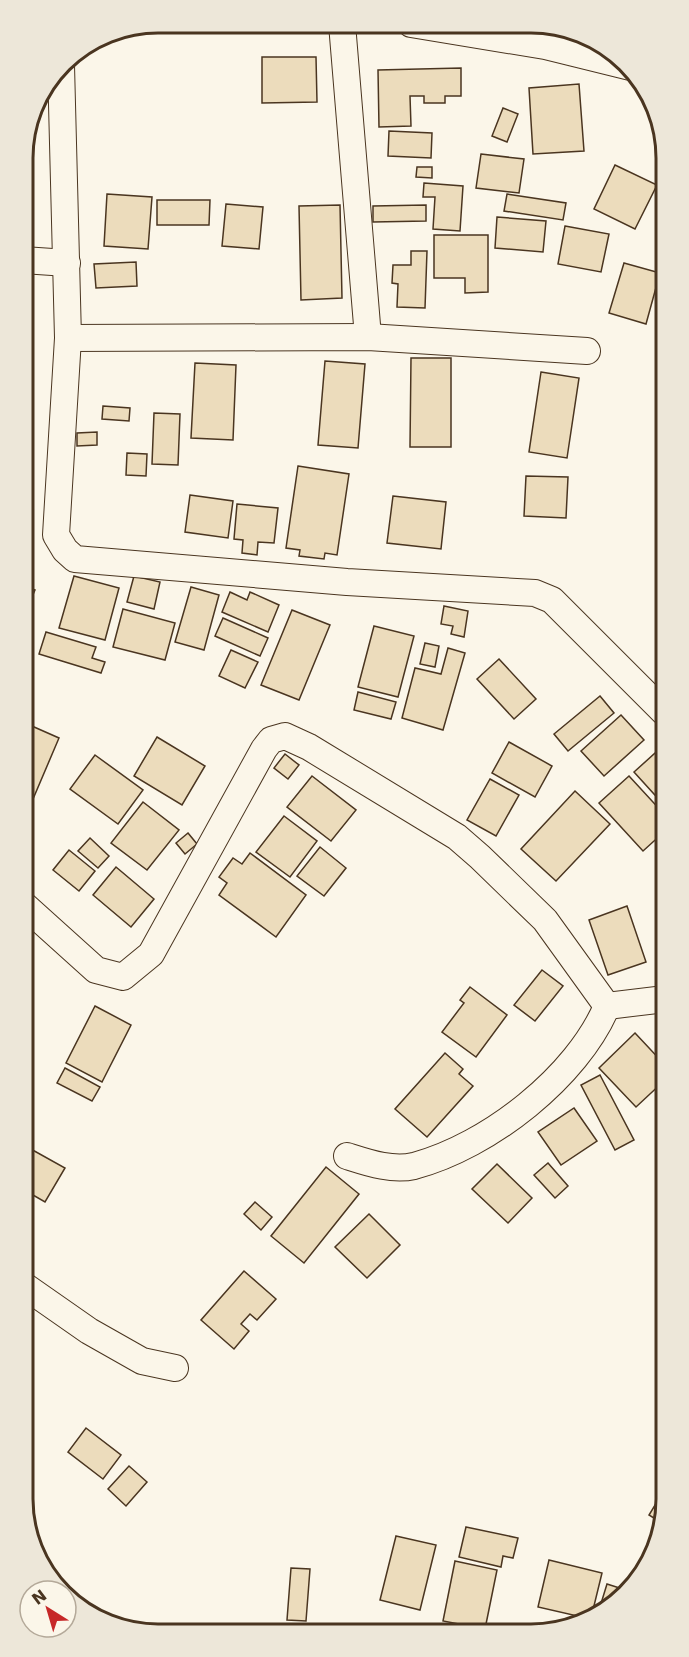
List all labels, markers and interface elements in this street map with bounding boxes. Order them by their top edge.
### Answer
north arrow [18,1579,78,1639]
text: N [28,1586,50,1609]

